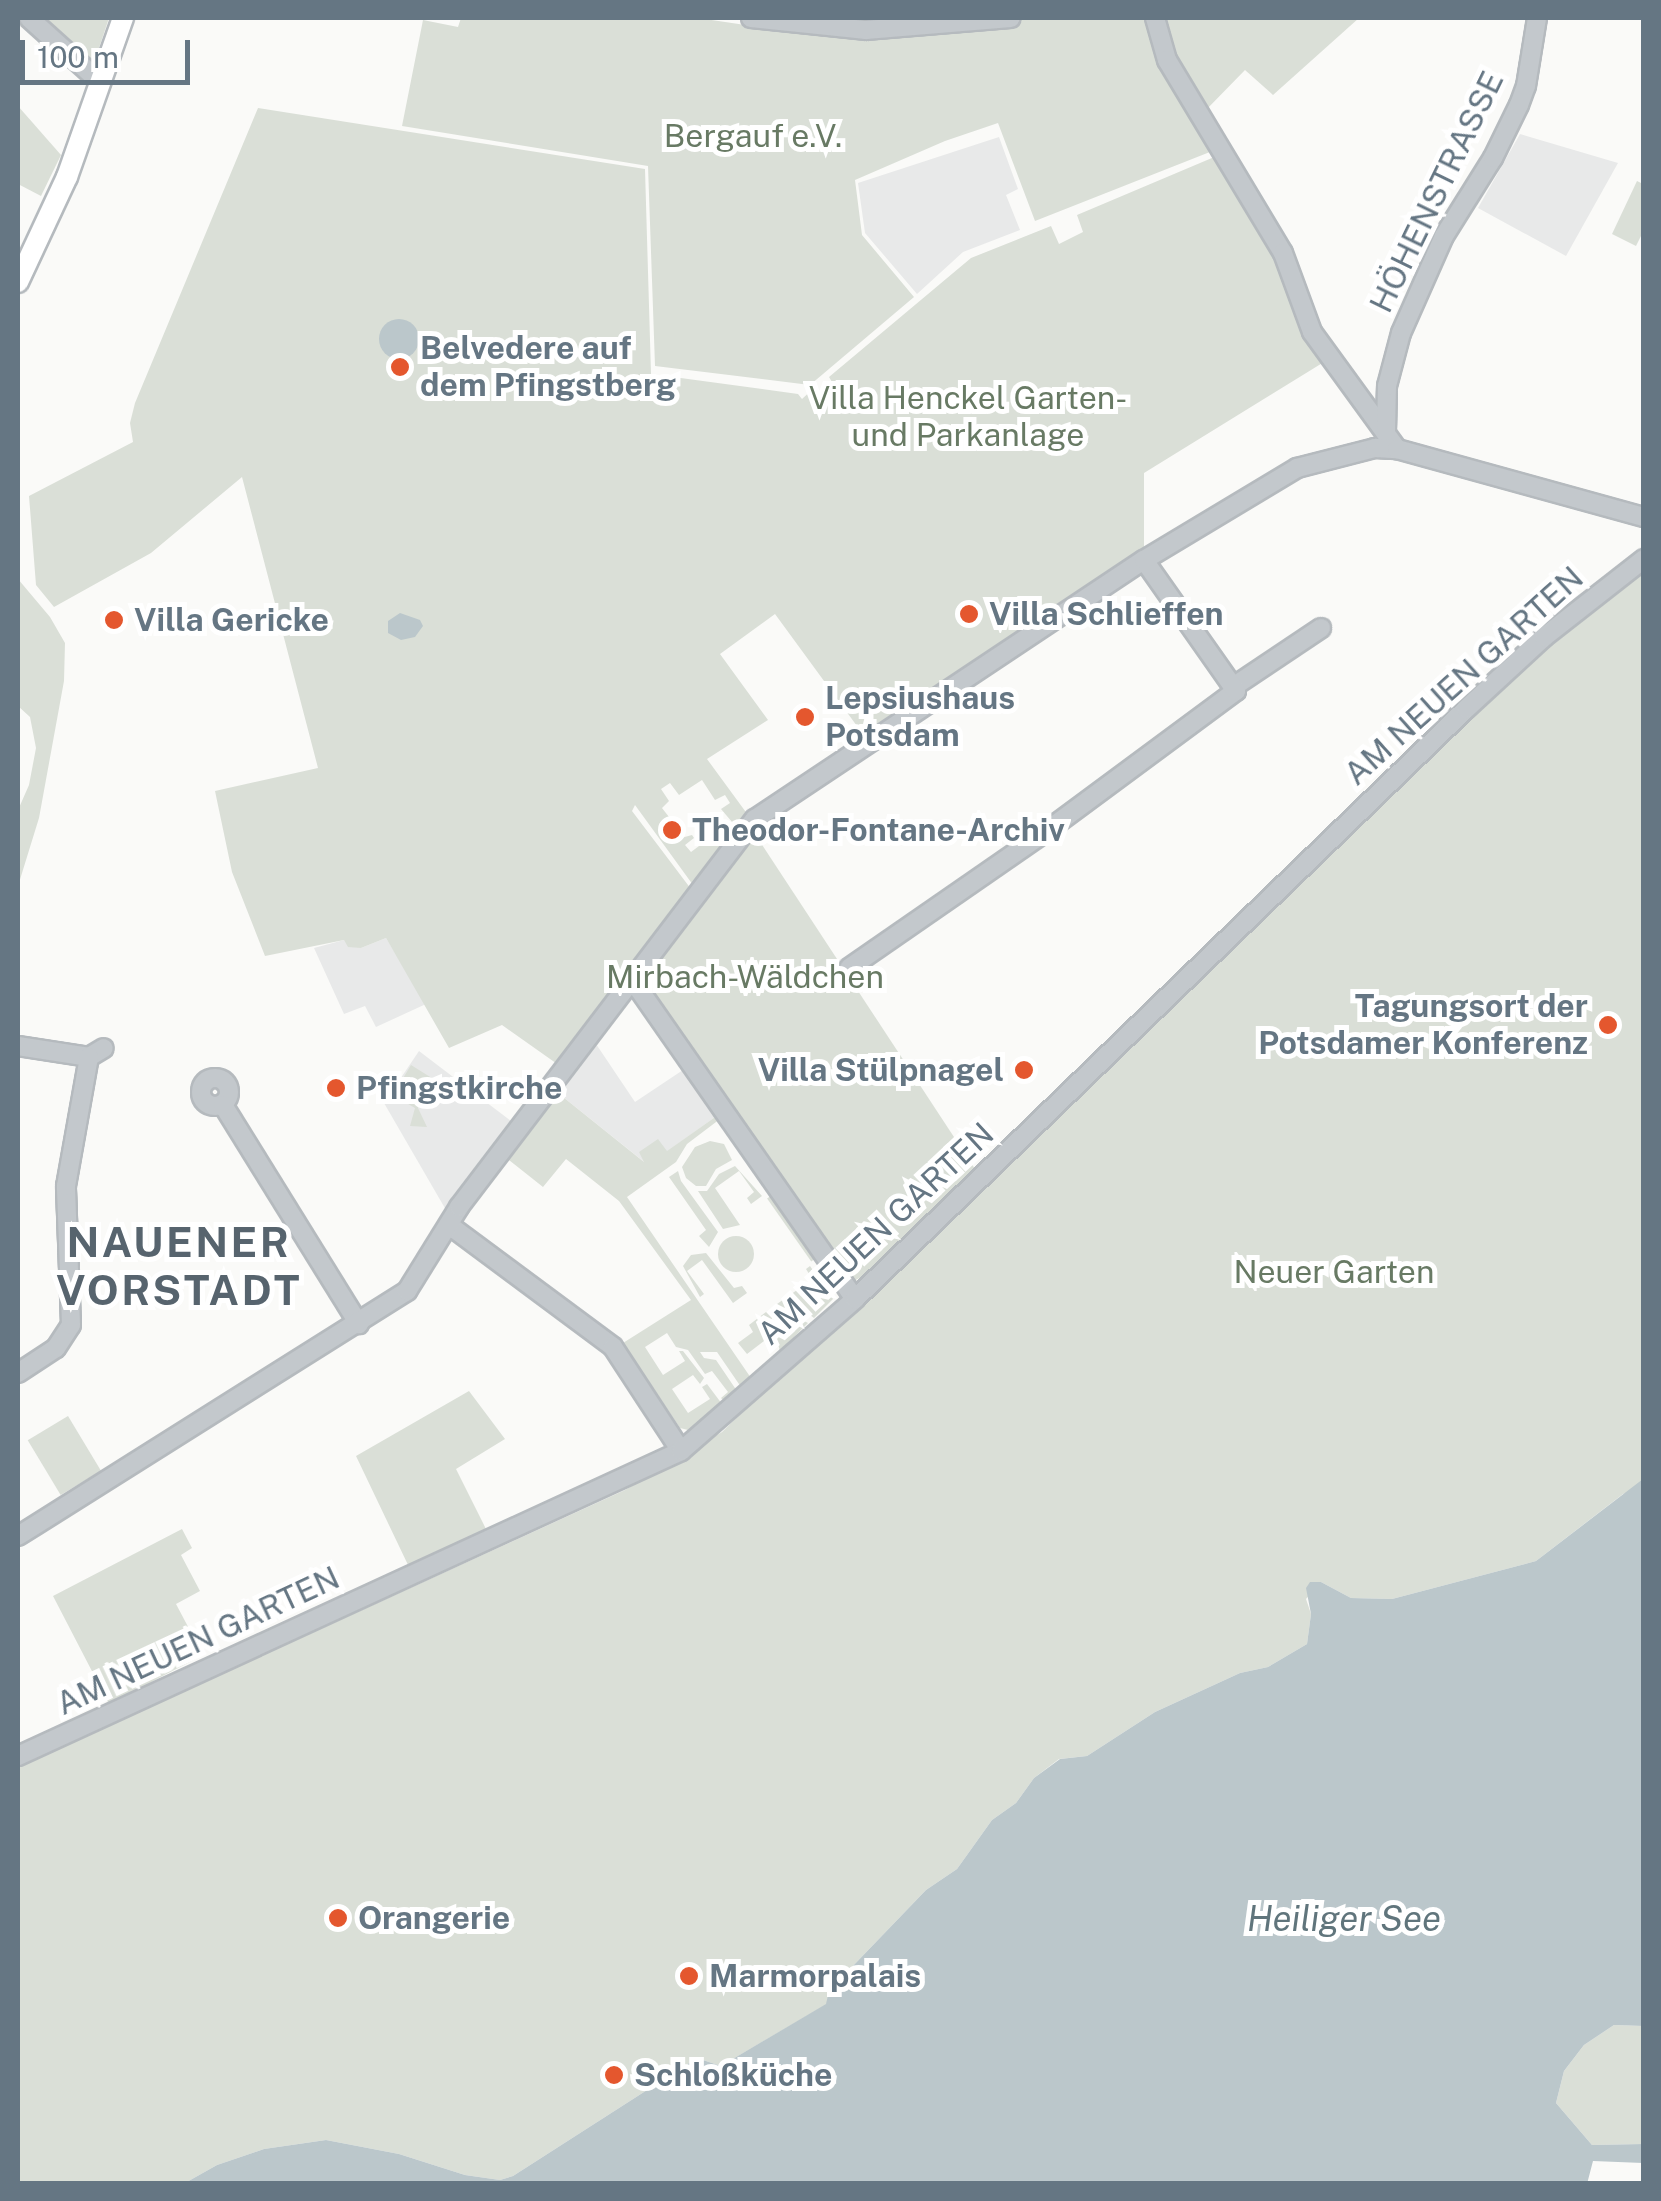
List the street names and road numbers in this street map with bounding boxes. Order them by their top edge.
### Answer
street label: HÖHENSTRASSE [1362,65,1512,319]
street label: AM NEUEN GARTEN [1337,559,1591,793]
street label: AM NEUEN GARTEN [750,1115,1002,1353]
street label: AM NEUEN GARTEN [50,1559,346,1723]

